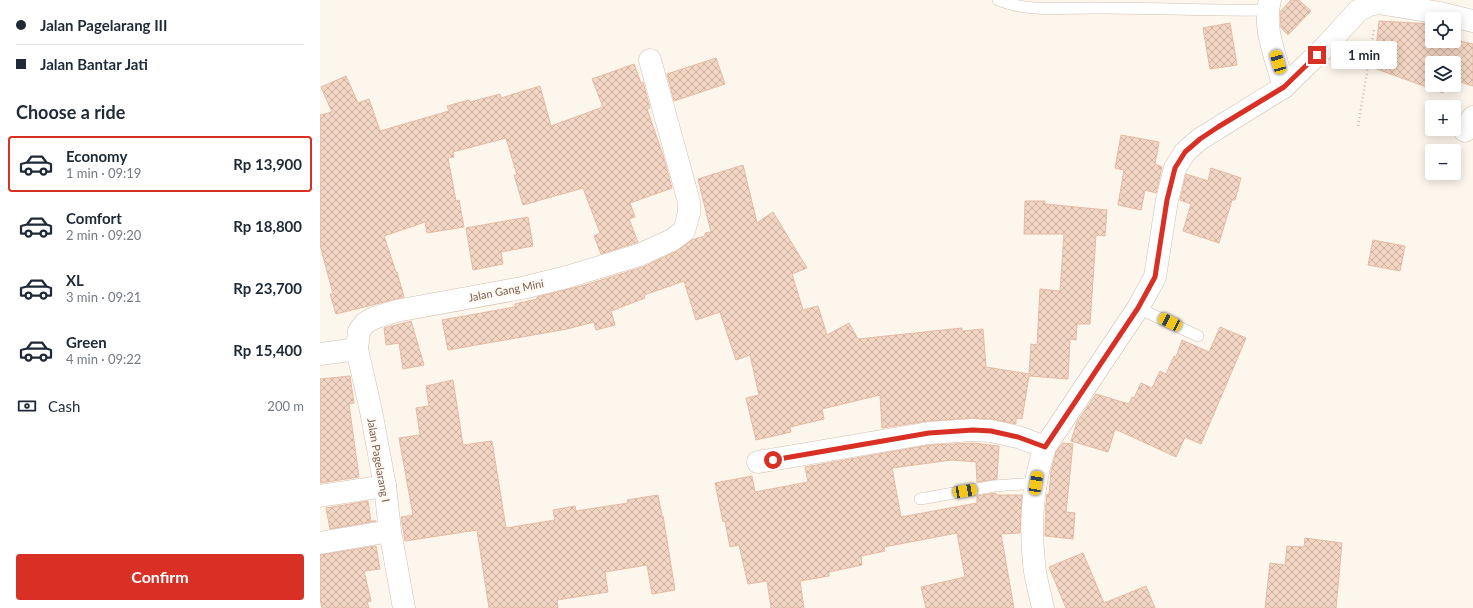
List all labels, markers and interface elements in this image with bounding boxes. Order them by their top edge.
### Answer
map controls [1425,12,1461,180]
button: locate [1425,12,1461,48]
text: Jalan Pagelarang III [40,16,168,34]
callout: 1 min [1331,41,1397,69]
route end [1308,46,1326,64]
text: 1 min [1348,47,1380,63]
car [1269,49,1287,75]
text: Jalan Bantar Jati [40,55,148,73]
button: layers [1425,56,1461,92]
button: + [1425,100,1461,136]
text: Choose a ride [16,101,125,123]
button: − [1425,144,1461,180]
icon: car [18,146,54,182]
text: Economy [66,147,127,165]
text: Rp 13,900 [233,155,302,173]
text: 1 min · 09:19 [66,165,141,181]
icon: car [18,208,54,244]
text: Comfort [66,209,122,227]
text: Rp 18,800 [233,217,302,235]
text: 2 min · 09:20 [66,227,141,243]
icon: car [18,270,54,306]
text: XL [66,271,84,289]
street label: Jalan Gang Mini [467,276,545,304]
text: Rp 23,700 [233,279,302,297]
text: 3 min · 09:21 [66,289,141,305]
car [1157,311,1183,333]
icon: car [18,332,54,368]
text: Green [66,333,107,351]
text: Rp 15,400 [233,341,302,359]
text: 4 min · 09:22 [66,351,141,367]
icon: cash [16,395,38,417]
text: Cash [48,397,80,415]
text: 200 m [267,398,304,414]
street label: Jalan Pagelarang I [365,417,393,503]
route start [764,451,782,469]
car [1028,470,1044,496]
car [952,483,978,499]
button: Confirm [16,554,304,600]

